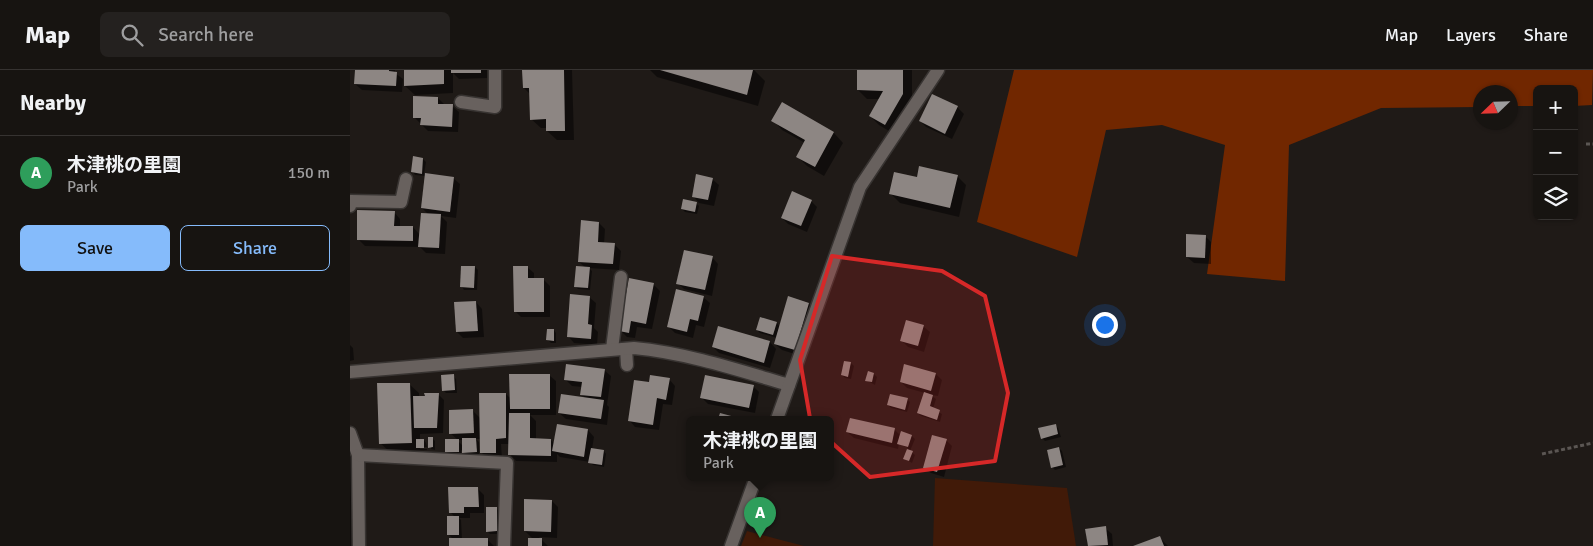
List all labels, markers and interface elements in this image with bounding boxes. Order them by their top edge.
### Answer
search box [100,12,450,57]
text: Map [25,20,70,50]
icon: search [118,21,146,49]
text: Search here [158,23,254,47]
text: Map [1385,24,1418,46]
text: Layers [1446,24,1496,46]
text: Share [1524,24,1568,46]
north arrow [1473,85,1518,130]
map controls [1533,85,1578,220]
button: + [1533,85,1578,130]
text: Nearby [20,90,86,116]
button: − [1533,130,1578,175]
text: 木津桃の里園 [67,153,181,177]
text: A [31,163,41,183]
text: 150 m [288,163,330,183]
button: layers [1533,175,1578,220]
text: Park [67,177,98,197]
button: Save [20,225,170,271]
button: Share [180,225,330,271]
your location [1092,312,1118,338]
popup [686,416,834,481]
text: 木津桃の里園 [703,429,817,453]
text: Park [703,453,734,473]
pin: A [744,497,776,538]

